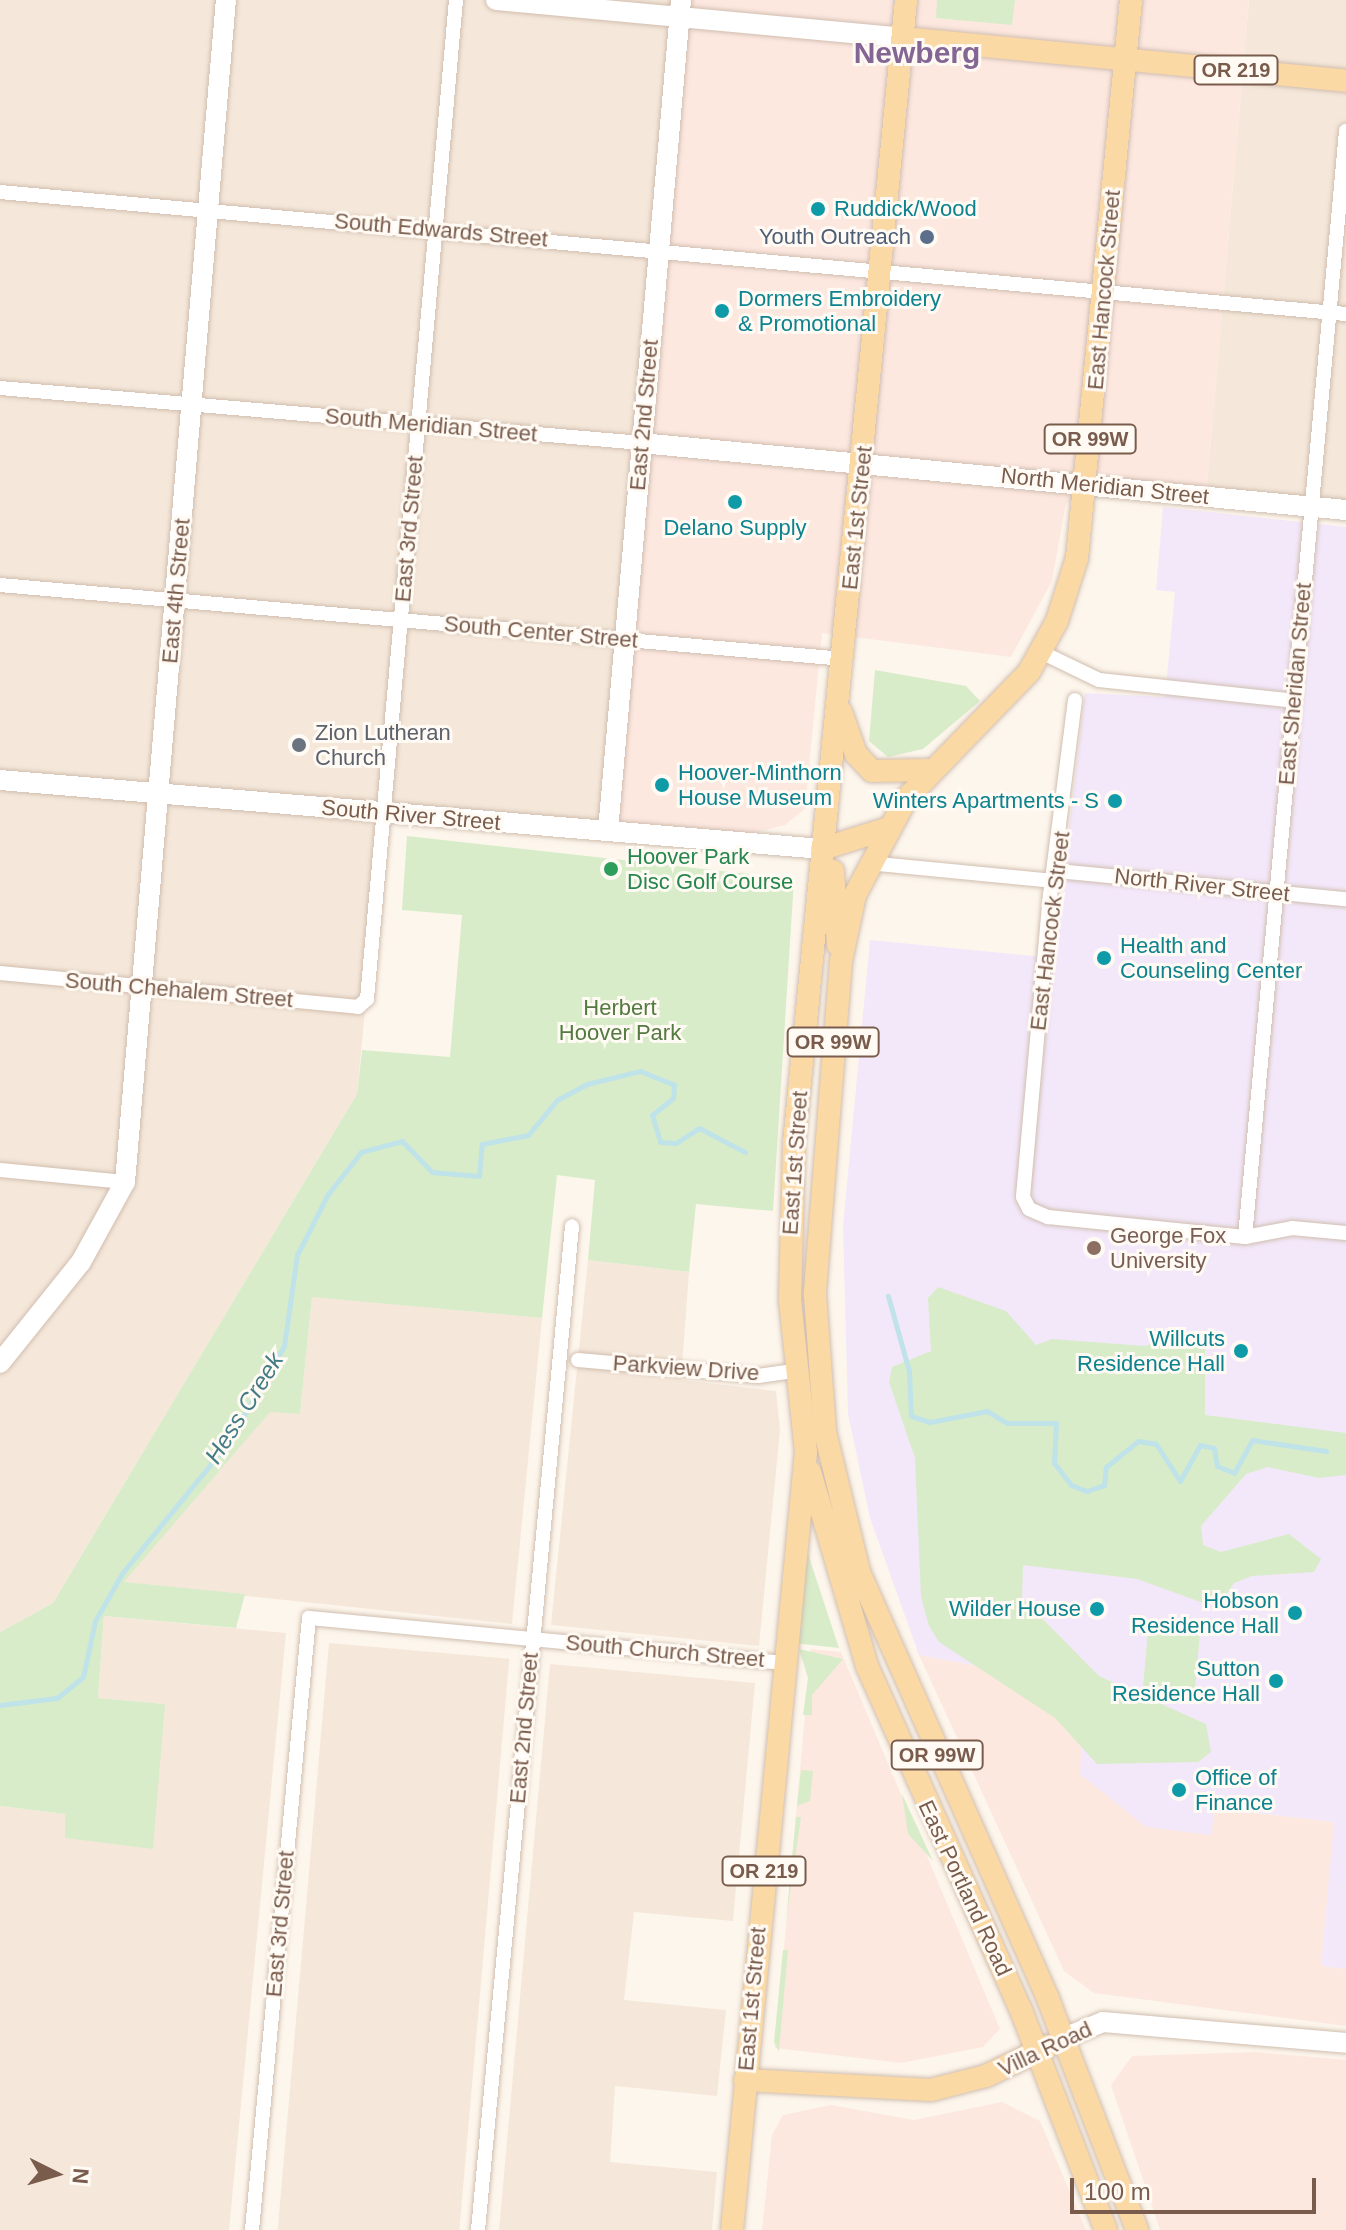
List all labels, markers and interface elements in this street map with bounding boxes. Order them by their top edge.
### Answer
district label: Newberg [854,35,980,71]
road number: OR 219 [1192,54,1280,86]
street label: East Hancock Street [1082,189,1126,391]
place label: Ruddick/Wood [834,196,977,222]
marker: Ruddick/Wood [809,200,827,218]
street label: South Edwards Street [333,208,549,252]
place label: Youth Outreach [759,224,911,250]
marker: Youth Outreach [918,228,936,246]
place label: Dormers Embroidery & Promotional [738,285,941,336]
marker: Dormers Embroidery & Promotional [713,302,731,320]
street label: East 2nd Street [624,338,664,492]
street label: South Meridian Street [324,403,538,447]
road number: OR 99W [1042,423,1138,455]
street label: East 1st Street [836,445,878,591]
street label: East 3rd Street [389,455,429,603]
street label: North Meridian Street [1000,462,1210,510]
marker: Delano Supply [726,493,744,511]
place label: Delano Supply [663,515,807,541]
street label: East 4th Street [157,517,195,665]
street label: East Sheridan Street [1273,582,1317,786]
street label: South Center Street [443,610,639,654]
place label: Zion Lutheran Church [315,719,451,770]
marker: Zion Lutheran Church [290,736,308,754]
place label: Hoover-Minthorn House Museum [678,759,842,810]
marker: Hoover-Minthorn House Museum [653,776,671,794]
place label: Winters Apartments - S [872,788,1099,814]
marker: Winters Apartments - S [1106,792,1124,810]
street label: South River Street [320,794,502,836]
street label: East Hancock Street [1025,830,1075,1032]
place label: Hoover Park Disc Golf Course [627,843,793,894]
marker: Hoover Park Disc Golf Course [602,860,620,878]
street label: North River Street [1113,863,1291,907]
place label: Health and Counseling Center [1120,932,1302,984]
marker: Health and Counseling Center [1095,949,1113,967]
street label: South Chehalem Street [64,967,294,1013]
park label: Herbert Hoover Park [559,994,681,1046]
road number: OR 99W [785,1026,881,1058]
street label: East 1st Street [777,1090,813,1236]
place label: George Fox University [1110,1222,1226,1274]
marker: George Fox University [1085,1239,1103,1257]
place label: Willcuts Residence Hall [1077,1325,1225,1376]
marker: Willcuts Residence Hall [1232,1342,1250,1360]
water label: Hess Creek [199,1347,289,1469]
street label: Parkview Drive [612,1350,760,1386]
place label: Hobson Residence Hall [1131,1587,1279,1638]
place label: Wilder House [949,1596,1081,1622]
marker: Wilder House [1088,1600,1106,1618]
marker: Hobson Residence Hall [1286,1604,1304,1622]
street label: South Church Street [565,1629,765,1673]
street label: East 2nd Street [504,1651,544,1805]
place label: Sutton Residence Hall [1112,1655,1260,1706]
marker: Sutton Residence Hall [1267,1672,1285,1690]
road number: OR 99W [889,1739,985,1771]
place label: Office of Finance [1195,1764,1277,1816]
marker: Office of Finance [1170,1781,1188,1799]
street label: East Portland Road [913,1796,1017,1980]
street label: East 3rd Street [260,1850,300,1998]
road number: OR 219 [720,1855,808,1887]
street label: East 1st Street [733,1926,771,2072]
street label: Villa Road [994,2016,1096,2082]
north arrow [16,2134,96,2214]
scale bar [1074,2162,1320,2212]
text: N [67,2167,94,2185]
text: 100 m [1084,2178,1151,2205]

